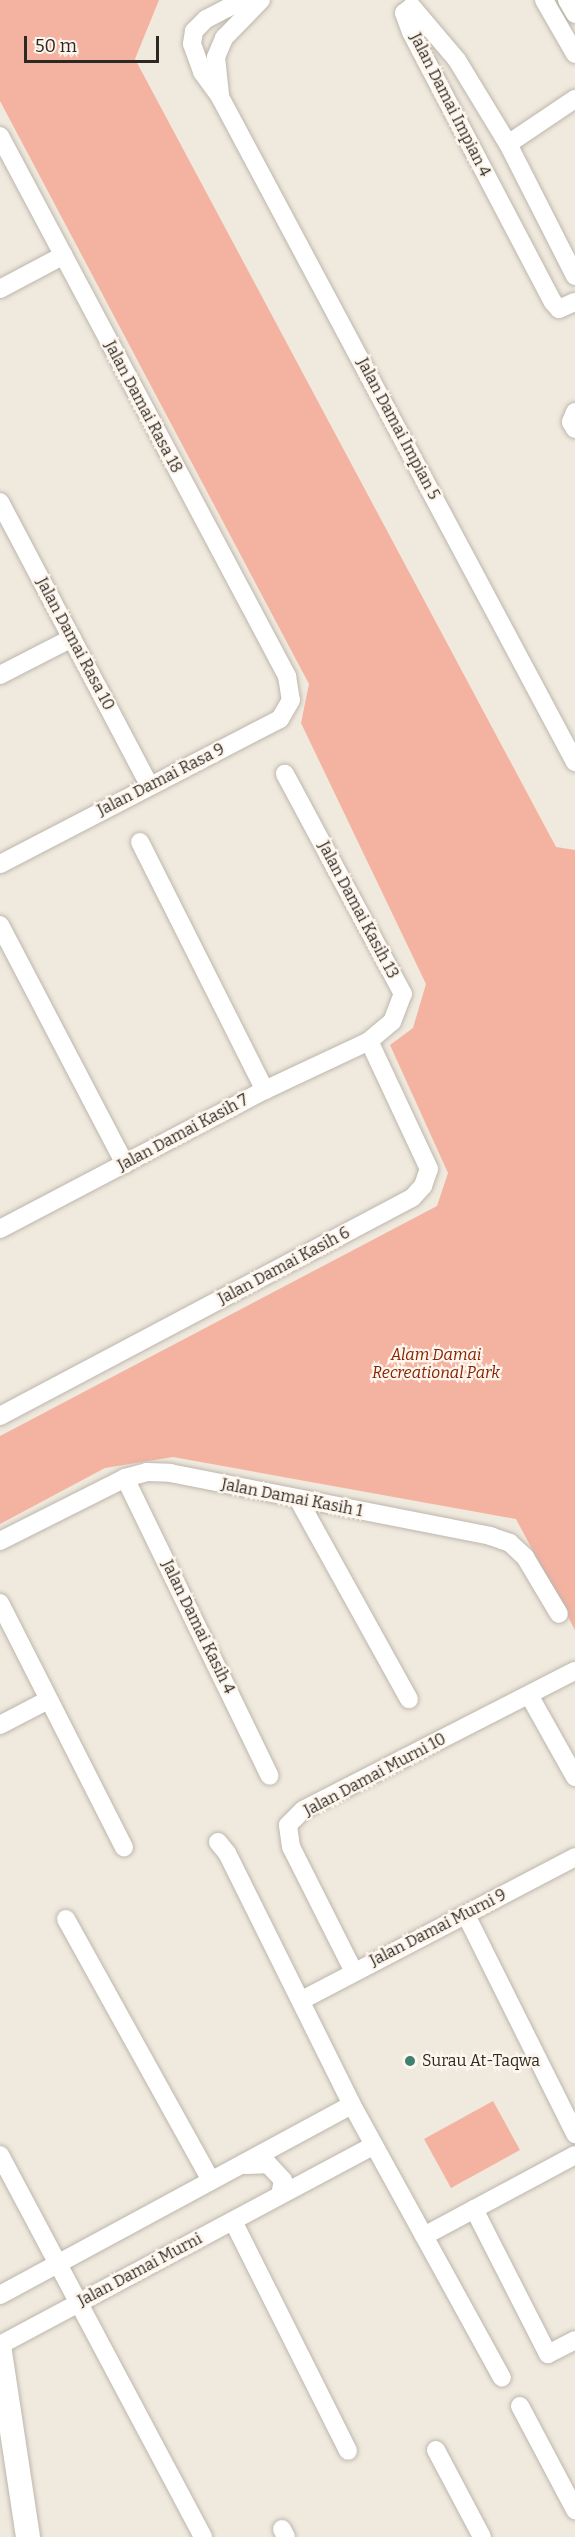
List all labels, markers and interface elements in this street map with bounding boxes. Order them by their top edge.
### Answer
scale bar [27,24,162,62]
street label: Jalan Damai Impian 4 [405,30,495,180]
text: 50 m [35,35,77,57]
street label: Jalan Damai Rasa 18 [100,338,186,476]
street label: Jalan Damai Impian 5 [353,355,443,503]
street label: Jalan Damai Rasa 10 [32,574,118,714]
street label: Jalan Damai Rasa 9 [94,740,228,820]
street label: Jalan Damai Kasih 13 [314,838,402,982]
street label: Jalan Damai Kasih 7 [114,1090,252,1176]
street label: Jalan Damai Kasih 6 [215,1223,353,1309]
park label: Alam Damai Recreational Park [372,1345,500,1383]
street label: Jalan Damai Kasih 1 [220,1475,364,1521]
street label: Jalan Damai Kasih 4 [157,1557,239,1697]
street label: Jalan Damai Murni 10 [301,1729,449,1821]
street label: Jalan Damai Murni 9 [367,1885,509,1971]
place label: Surau At-Taqwa [422,2051,540,2071]
marker: Surau At-Taqwa [403,2054,417,2068]
street label: Jalan Damai Murni [75,2229,205,2311]

